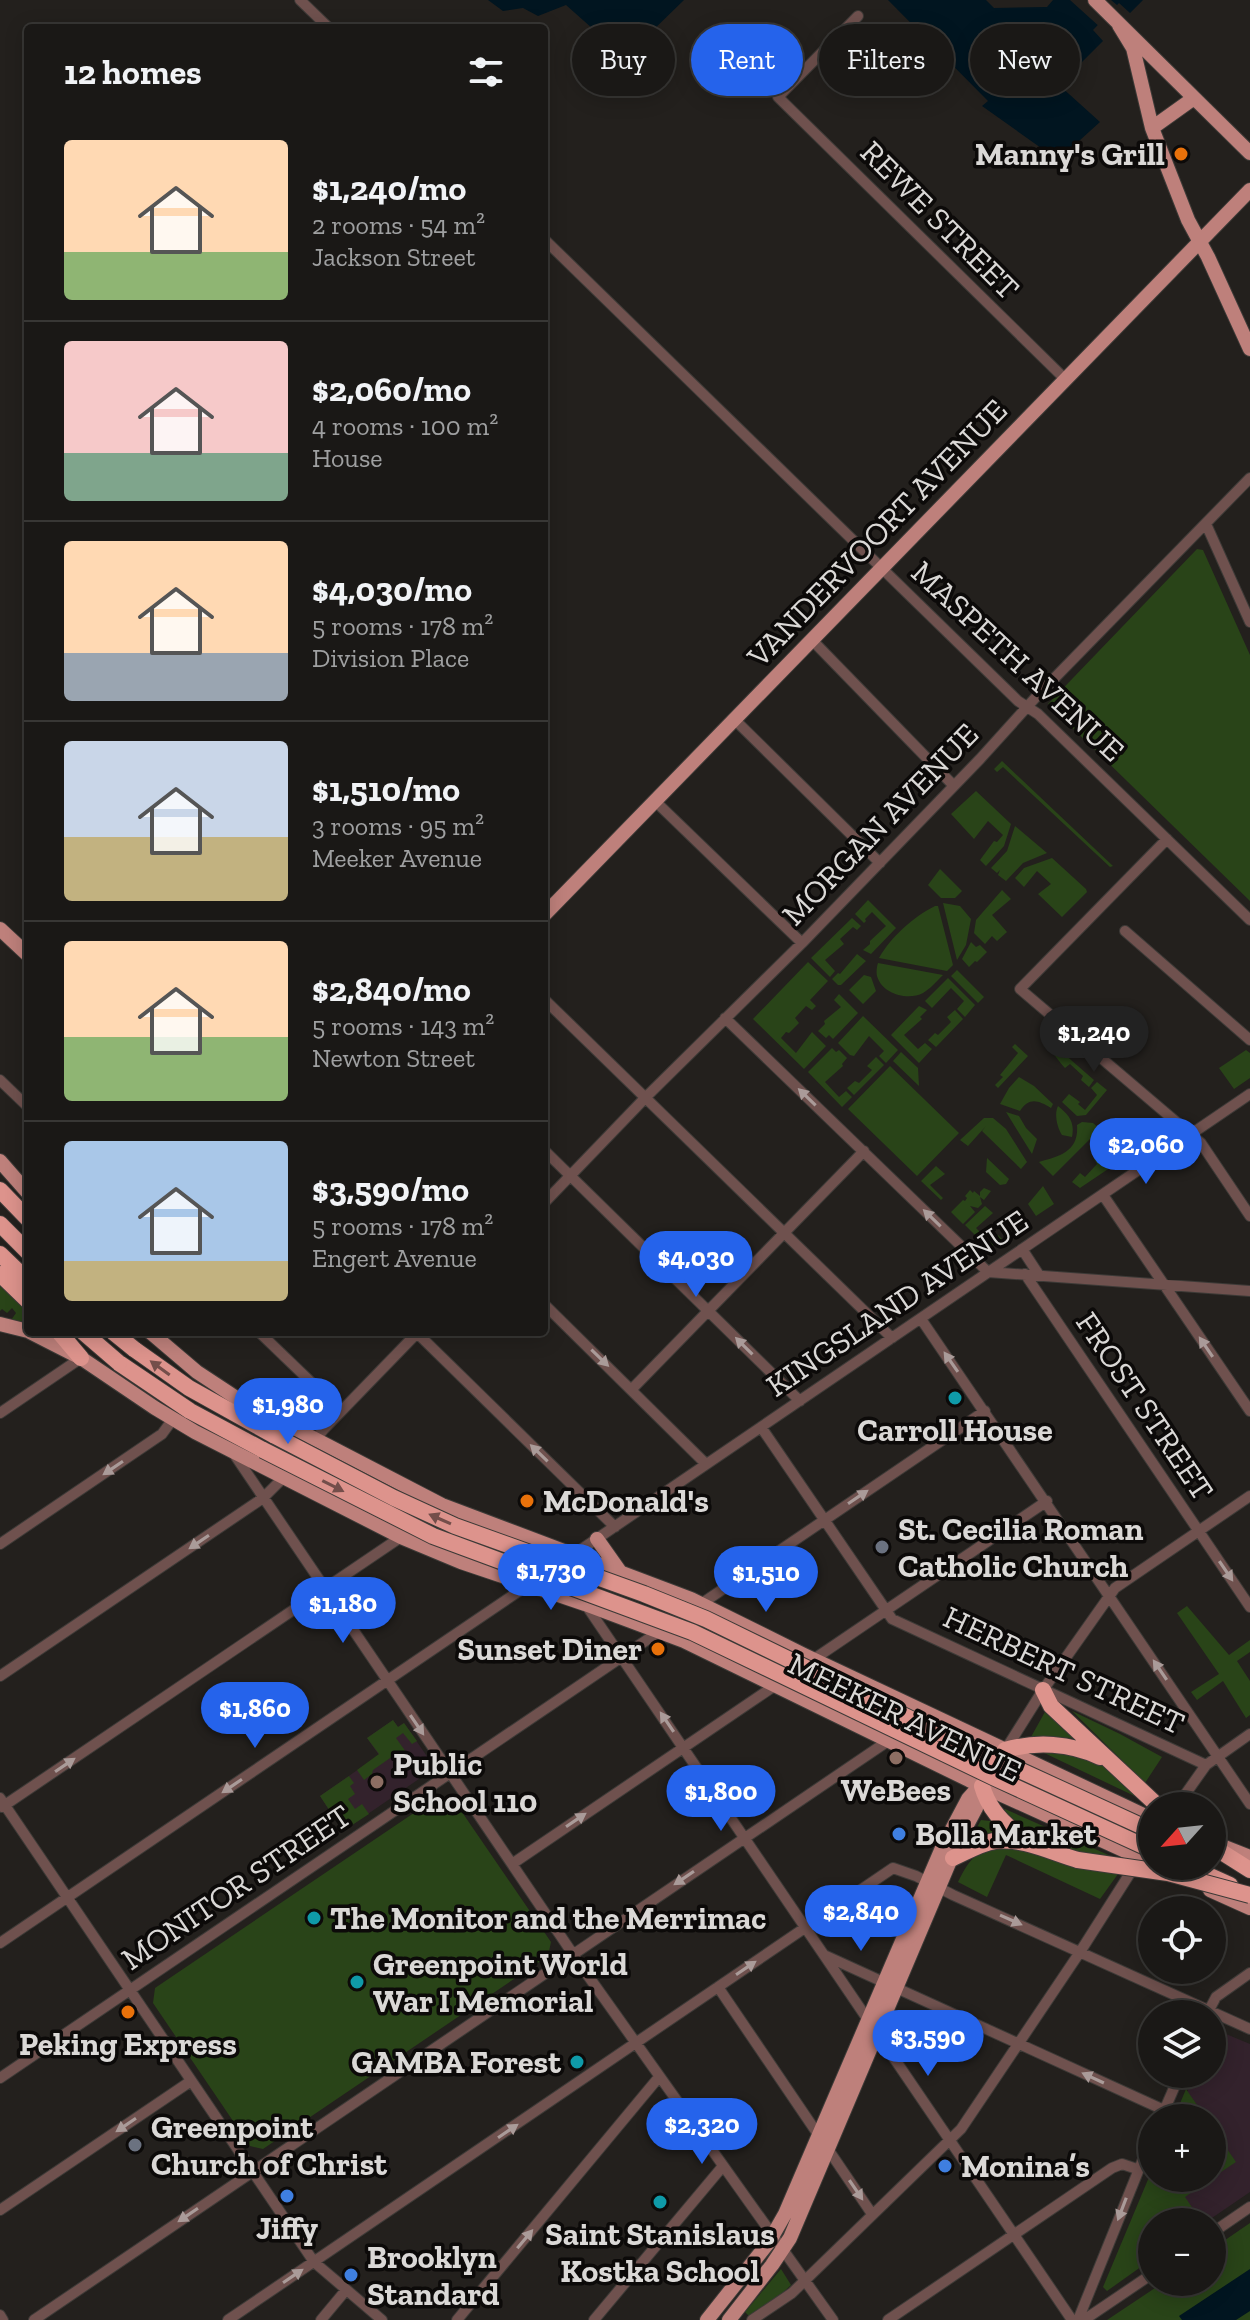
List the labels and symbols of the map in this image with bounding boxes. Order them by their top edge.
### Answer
street label: REWE STREET [853,133,1027,307]
place label: Manny's Grill [975,135,1165,173]
marker: Manny's Grill [1172,145,1190,163]
street label: VANDERVOORT AVENUE [738,391,1015,676]
street label: MASPETH AVENUE [904,553,1132,769]
street label: MORGAN AVENUE [774,715,986,933]
pin: $1,240 [1029,1006,1159,1074]
one-way arrow [798,1089,817,1107]
pin: $2,060 [1081,1118,1211,1186]
street label: KINGSLAND AVENUE [759,1201,1035,1405]
one-way arrow [923,1209,942,1228]
pin: $4,030 [631,1231,761,1299]
street label: FROST STREET [1068,1305,1222,1507]
one-way arrow [1199,1336,1214,1357]
one-way arrow [735,1337,754,1356]
one-way arrow [590,1348,609,1367]
one-way arrow [944,1351,959,1372]
one-way arrow [149,1361,170,1377]
pin: $1,980 [223,1378,353,1446]
marker: Carroll House [946,1389,964,1407]
place label: Carroll House [857,1411,1053,1449]
one-way arrow [530,1444,549,1463]
one-way arrow [102,1460,123,1475]
one-way arrow [321,1479,344,1492]
place label: McDonald's [543,1482,709,1520]
one-way arrow [847,1490,869,1505]
marker: McDonald's [518,1492,536,1510]
place label: St. Cecilia Roman Catholic Church [898,1510,1144,1585]
one-way arrow [428,1513,452,1526]
one-way arrow [188,1534,209,1549]
marker: St. Cecilia Roman Catholic Church [873,1538,891,1556]
pin: $1,730 [486,1544,616,1612]
pin: $1,510 [701,1546,831,1614]
one-way arrow [1218,1560,1233,1581]
pin: $1,180 [278,1577,408,1645]
street label: HERBERT STREET [938,1598,1190,1742]
place label: Sunset Diner [457,1630,642,1668]
marker: Sunset Diner [649,1640,667,1658]
street label: MEEKER AVENUE [782,1644,1028,1790]
one-way arrow [1152,1659,1167,1680]
pin: $1,860 [190,1682,320,1750]
one-way arrow [660,1711,674,1733]
one-way arrow [409,1714,424,1735]
place label: Public School 110 [393,1745,537,1820]
marker: WeBees [887,1749,905,1767]
one-way arrow [54,1757,75,1772]
pin: $1,800 [656,1765,786,1833]
place label: WeBees [841,1771,951,1809]
marker: Public School 110 [368,1773,386,1791]
one-way arrow [221,1778,243,1793]
north arrow [1138,1792,1226,1880]
street label: MONITOR STREET [114,1796,358,1978]
one-way arrow [566,1813,587,1828]
place label: Bolla Market [915,1815,1097,1853]
marker: Bolla Market [890,1825,908,1843]
one-way arrow [674,1871,695,1886]
pin: $2,840 [796,1885,926,1953]
place label: The Monitor and the Merrimac [330,1899,766,1937]
marker: The Monitor and the Merrimac [305,1909,323,1927]
one-way arrow [999,1914,1022,1927]
place label: Greenpoint World War I Memorial [373,1945,628,2020]
one-way arrow [735,1961,756,1976]
marker: Greenpoint World War I Memorial [348,1973,366,1991]
marker: Peking Express [119,2003,137,2021]
pin: $3,590 [863,2010,993,2078]
place label: Peking Express [19,2025,237,2063]
place label: GAMBA Forest [351,2043,561,2081]
marker: GAMBA Forest [568,2053,586,2071]
one-way arrow [1082,2071,1105,2084]
pin: $2,320 [637,2098,767,2166]
place label: Greenpoint Church of Christ [151,2108,387,2183]
one-way arrow [116,2117,137,2132]
one-way arrow [498,2123,519,2138]
marker: Greenpoint Church of Christ [126,2136,144,2154]
place label: Monina’s [961,2147,1090,2185]
marker: Monina’s [936,2157,954,2175]
one-way arrow [848,2180,863,2201]
marker: Jiffy [278,2187,296,2205]
marker: Saint Stanislaus Kostka School [651,2193,669,2211]
one-way arrow [1115,2197,1128,2221]
one-way arrow [178,2207,199,2222]
place label: Jiffy [256,2209,318,2247]
place label: Saint Stanislaus Kostka School [545,2215,775,2290]
one-way arrow [516,2229,533,2249]
place label: Brooklyn Standard [367,2238,500,2313]
marker: Brooklyn Standard [342,2266,360,2284]
one-way arrow [282,2270,304,2284]

